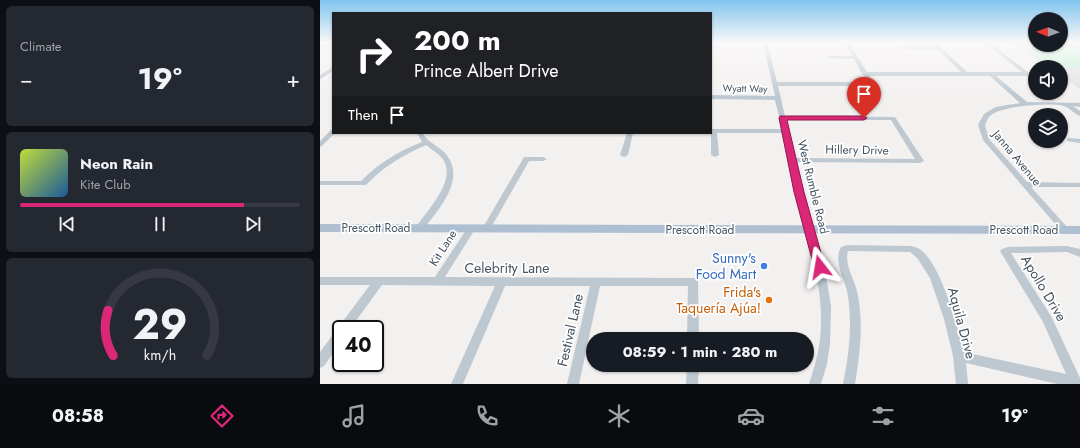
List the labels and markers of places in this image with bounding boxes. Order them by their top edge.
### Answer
pin [847,77,881,118]
place label: Sunny's Food Mart [696,248,757,284]
marker: Sunny's Food Mart [759,261,769,271]
place label: Frida's Taquería Ajúa! [676,282,761,318]
marker: Frida's Taquería Ajúa! [764,295,774,305]

